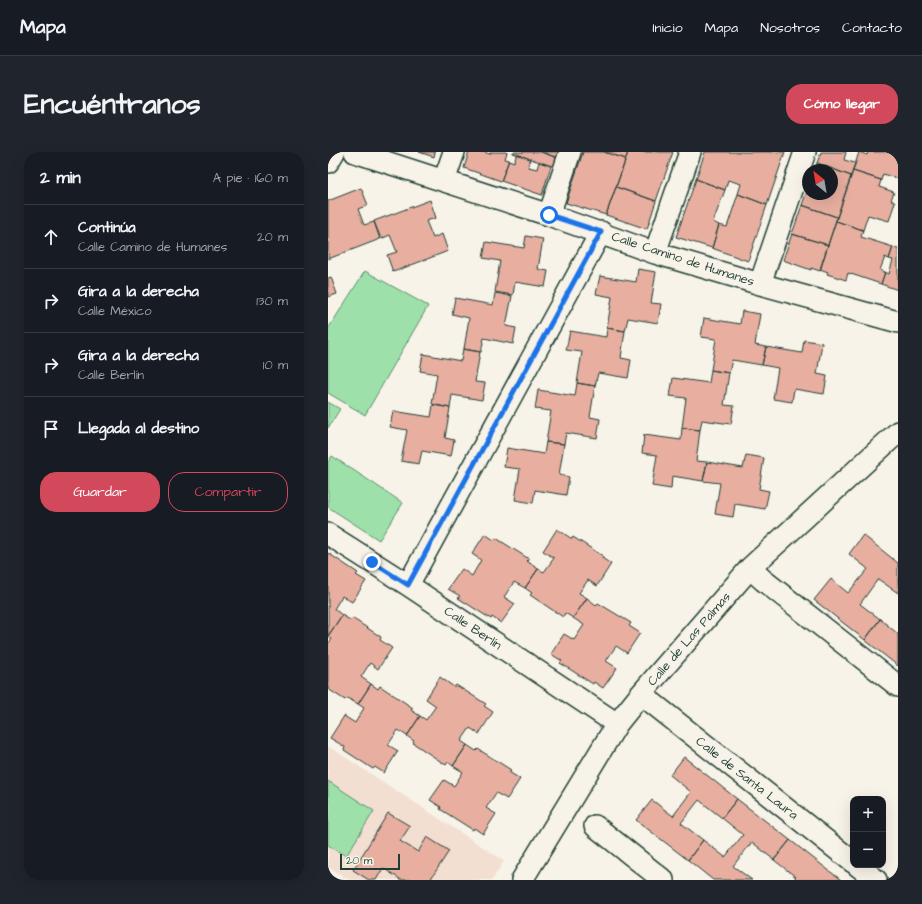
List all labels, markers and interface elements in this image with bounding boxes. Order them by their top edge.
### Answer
text: Mapa [20,14,66,41]
text: Inicio [652,18,683,38]
text: Mapa [705,18,738,38]
text: Nosotros [760,18,820,38]
text: Contacto [842,18,902,38]
button: Cómo llegar [786,84,898,124]
text: Encuéntranos [24,85,200,124]
north arrow [802,164,838,200]
text: 2 min [40,166,81,190]
text: A pie · 160 m [213,169,288,187]
route start [540,206,558,224]
text: Continúa [78,217,136,238]
icon: ahead [40,226,62,248]
street label: Calle Camino de Humanes [609,227,757,291]
text: 20 m [257,228,288,246]
text: Calle Camino de Humanes [78,238,227,256]
text: Gira a la derecha [78,281,199,302]
icon: right [40,290,62,312]
text: 130 m [256,292,288,310]
text: Calle México [78,302,152,320]
text: Gira a la derecha [78,345,199,366]
icon: right [40,354,62,376]
text: 10 m [263,356,288,374]
text: Calle Berlín [78,366,144,384]
icon: arrive [40,418,62,440]
text: Llegada al destino [78,418,199,439]
button: Guardar [40,472,160,512]
button: Compartir [168,472,288,512]
route end [363,553,381,571]
street label: Calle de Las Palmas [643,588,735,690]
street label: Calle Berlín [441,602,506,654]
street label: Calle de Santa Laura [692,732,802,824]
map controls [850,796,886,868]
button: + [850,796,886,832]
button: − [850,832,886,868]
scale bar [340,852,400,871]
text: 20 m [346,853,372,868]

